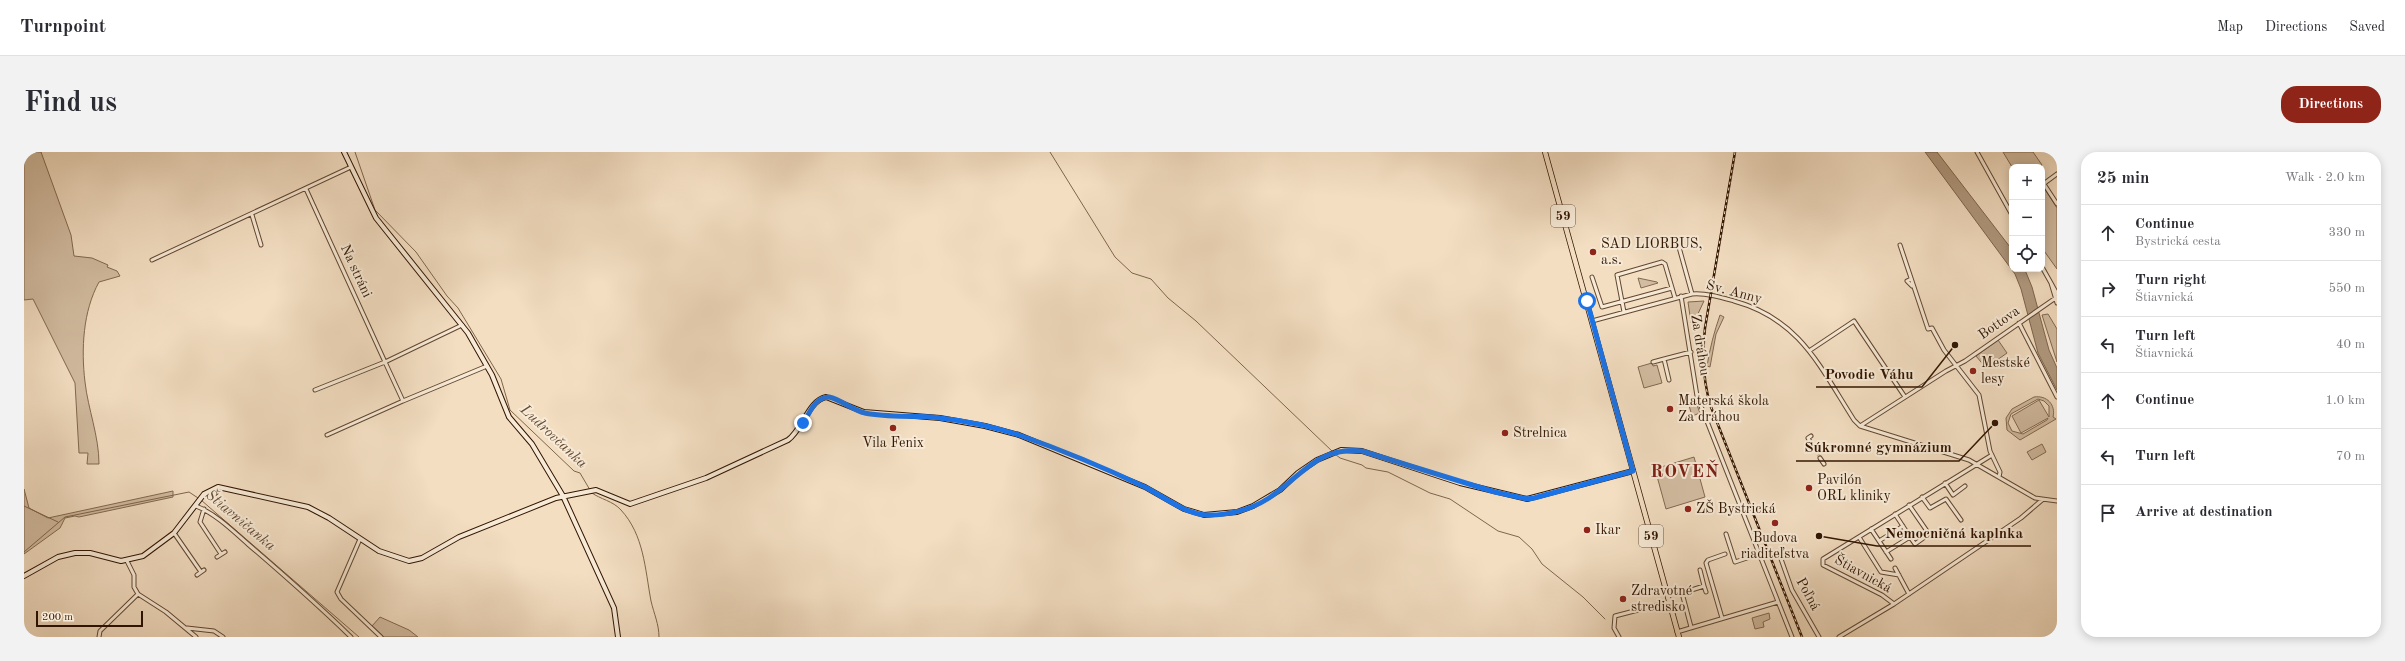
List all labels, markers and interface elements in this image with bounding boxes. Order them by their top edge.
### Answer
text: Turnpoint [20,18,106,37]
text: Map [2217,20,2243,34]
text: Directions [2265,20,2327,34]
text: Saved [2349,20,2385,34]
button: Directions [2281,86,2381,123]
text: Find us [24,90,117,118]
map controls [2009,164,2045,272]
button: + [2009,164,2045,200]
text: 25 min [2097,170,2150,187]
text: Walk · 2.0 km [2285,171,2365,184]
button: − [2009,200,2045,236]
road number: 59 [1551,205,1575,227]
text: Continue [2135,217,2194,232]
icon: ahead [2097,222,2119,244]
text: 330 m [2328,226,2365,239]
text: Bystrická cesta [2135,235,2221,248]
button: locate [2009,236,2045,272]
place label: SAD LIORBUS, a.s. [1601,237,1702,267]
street label: Na stráni [338,242,374,300]
marker: SAD LIORBUS, a.s. [1588,247,1598,257]
text: Turn right [2135,273,2206,288]
street label: Sv. Anny [1705,278,1764,306]
icon: right [2097,278,2119,300]
text: 550 m [2328,282,2365,295]
text: Štiavnická [2135,291,2193,304]
route start [1578,292,1596,310]
street label: Bottova [1976,304,2022,342]
street label: Za dráhou [1688,313,1712,377]
text: Turn left [2135,329,2195,344]
icon: left [2097,334,2119,356]
text: 40 m [2336,338,2365,351]
text: Štiavnická [2135,347,2193,360]
place label: Mestské lesy [1981,356,2030,386]
callout: Povodie Váhu [1816,360,1922,387]
marker: Mestské lesy [1968,366,1978,376]
text: Povodie Váhu [1824,368,1914,383]
icon: ahead [2097,390,2119,412]
text: Continue [2135,393,2194,408]
place label: Materská škola Za dráhou [1678,394,1769,424]
text: 1.0 km [2326,394,2365,407]
water label: Ludrovčanka [516,402,589,472]
marker: Materská škola Za dráhou [1665,404,1675,414]
route end [794,414,812,432]
marker: Vila Fenix [888,423,898,433]
place label: Strelnica [1513,426,1567,440]
marker: Strelnica [1500,428,1510,438]
callout: Súkromné gymnázium [1796,434,1959,461]
place label: Vila Fenix [862,436,924,450]
text: Súkromné gymnázium [1804,441,1952,456]
icon: left [2097,446,2119,468]
text: Turn left [2135,449,2195,464]
text: 70 m [2336,450,2365,463]
district label: ROVEŇ [1650,459,1720,481]
place label: Pavilón ORL kliniky [1817,473,1892,503]
marker: Pavilón ORL kliniky [1804,483,1814,493]
water label: Štiavničanka [202,485,280,554]
place label: ZŠ Bystrická [1696,499,1776,516]
icon: arrive [2097,502,2119,524]
marker: ZŠ Bystrická [1683,504,1693,514]
text: Arrive at destination [2135,505,2273,520]
marker: Budova riaditeľstva [1770,518,1780,528]
callout: Nemocničná kaplnka [1877,519,2031,546]
place label: Ikar [1595,523,1621,537]
marker: Ikar [1582,525,1592,535]
road number: 59 [1639,525,1663,547]
text: Nemocničná kaplnka [1885,527,2023,542]
place label: Budova riaditeľstva [1741,531,1809,561]
street label: Štiavnická [1832,550,1895,595]
street label: Poľná [1793,575,1823,613]
place label: Zdravotné stredisko [1631,584,1692,614]
marker: Zdravotné stredisko [1618,594,1628,604]
scale bar [36,609,143,628]
text: 200 m [42,612,73,623]

